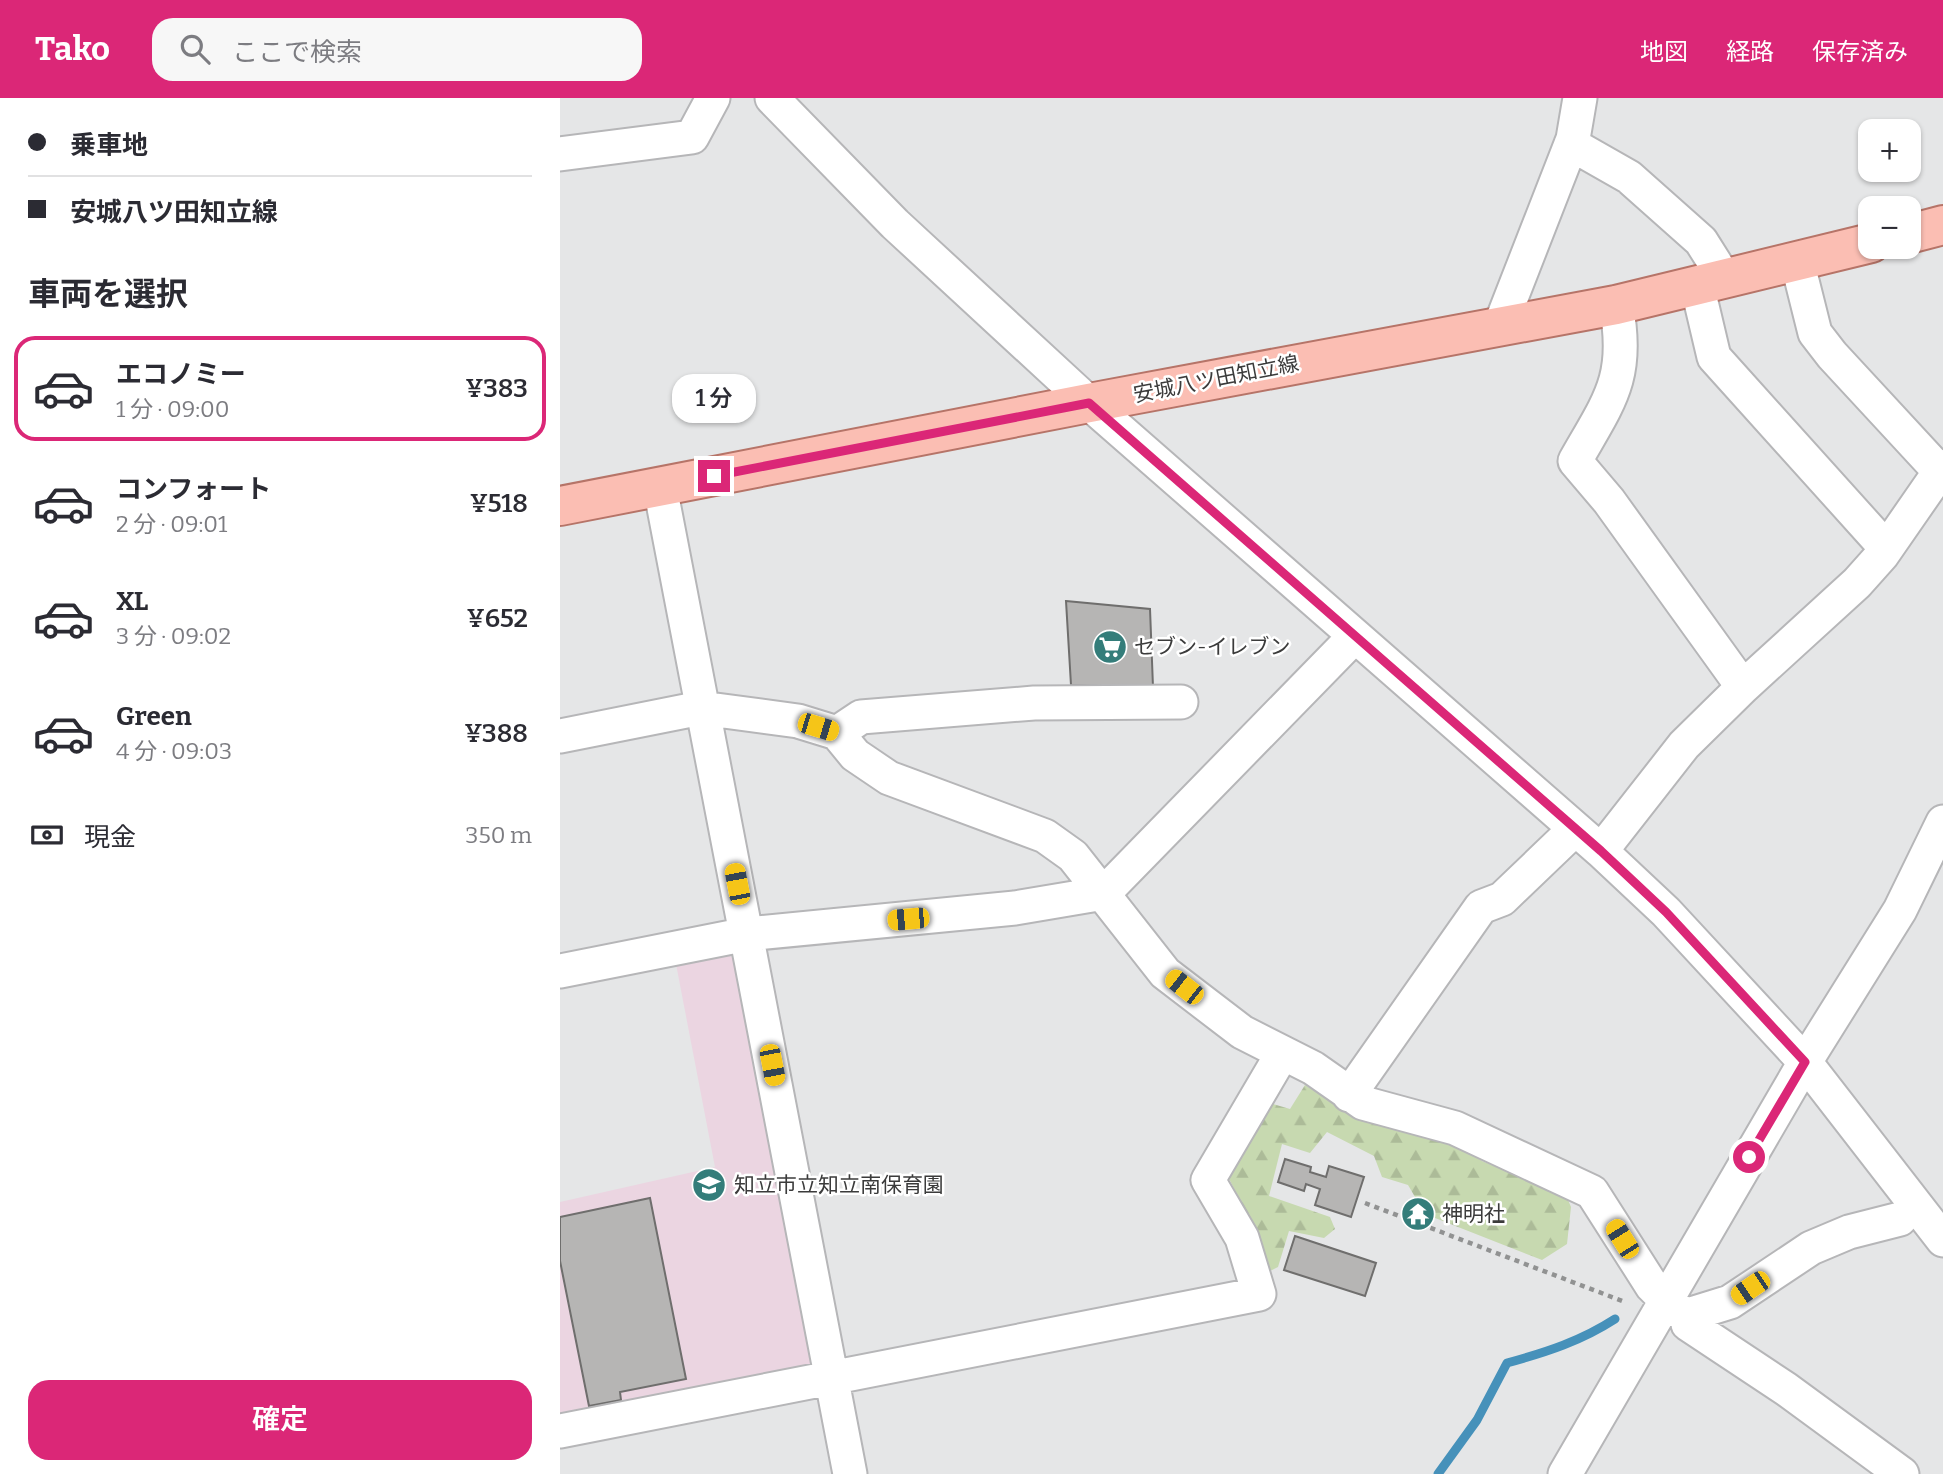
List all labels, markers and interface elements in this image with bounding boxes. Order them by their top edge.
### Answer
search box [152,18,642,81]
text: Tako [35,29,110,69]
icon: search [176,30,214,68]
text: ここで検索 [232,37,362,68]
text: 地図 [1640,38,1688,66]
text: 経路 [1726,38,1774,66]
text: 保存済み [1812,38,1908,66]
map controls [1858,119,1921,259]
button: + [1858,119,1921,182]
text: 乗車地 [70,130,148,161]
button: − [1858,196,1921,259]
text: 安城八ツ田知立線 [70,197,278,228]
text: 車両を選択 [28,275,188,313]
street label: 安城八ツ田知立線 [1131,350,1301,408]
icon: car [32,357,95,420]
text: エコノミー [116,359,246,390]
text: ¥383 [465,373,528,404]
callout: 1 分 [672,374,756,424]
text: 1 分 [695,384,733,412]
text: 1 分 · 09:00 [116,395,230,423]
route end [698,460,730,492]
icon: car [32,472,95,535]
text: コンフォート [116,474,271,505]
text: ¥518 [470,488,528,519]
text: 2 分 · 09:01 [116,510,227,538]
text: XL [116,586,148,617]
icon: car [32,587,95,650]
text: ¥652 [467,603,528,634]
text: 3 分 · 09:02 [116,622,231,650]
supermarket icon: セブン-イレブン [1091,628,1129,666]
place label: セブン-イレブン [1134,634,1291,660]
text: Green [116,701,192,732]
icon: car [32,702,95,765]
car [795,711,842,743]
text: ¥388 [464,718,528,749]
text: 4 分 · 09:03 [116,737,232,765]
icon: cash [28,816,66,854]
text: 350 m [465,821,532,849]
text: 現金 [84,822,136,853]
car [723,861,752,907]
car [887,907,930,931]
car [1161,966,1208,1008]
car [758,1042,787,1088]
route start [1733,1141,1765,1173]
school or university icon: 知立市立知立南保育園 [690,1166,728,1204]
place label: 知立市立知立南保育園 [734,1172,944,1198]
temple icon: 神明社 [1399,1195,1437,1233]
place label: 神明社 [1442,1201,1505,1227]
car [1602,1216,1643,1262]
car [1727,1268,1774,1308]
button: 確定 [28,1380,532,1460]

